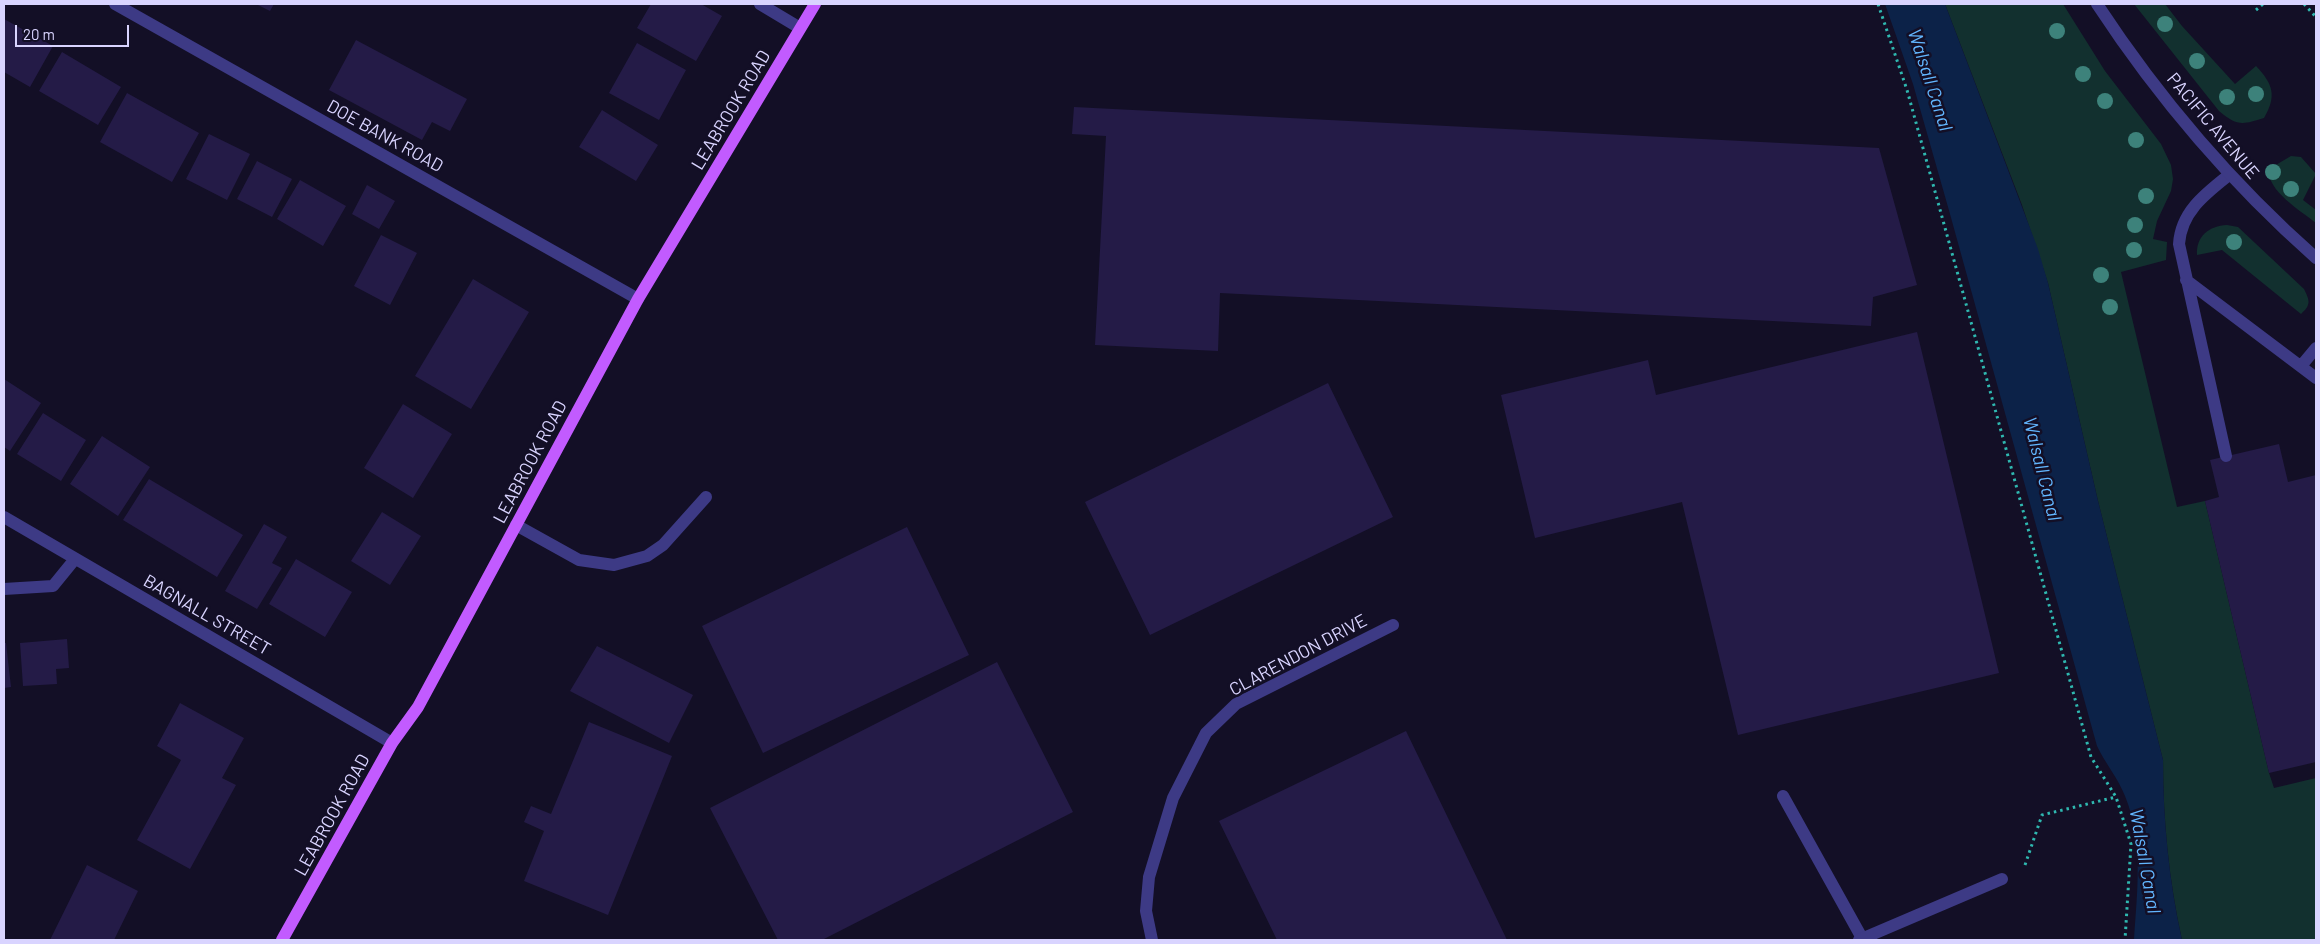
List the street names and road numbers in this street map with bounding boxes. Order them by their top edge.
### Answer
street label: LEABROOK ROAD [687,46,775,174]
street label: PACIFIC AVENUE [2162,69,2264,183]
street label: DOE BANK ROAD [323,95,447,177]
street label: LEABROOK ROAD [489,397,571,527]
street label: BAGNALL STREET [140,570,274,660]
street label: CLARENDON DRIVE [1225,610,1371,700]
street label: LEABROOK ROAD [290,750,374,880]

